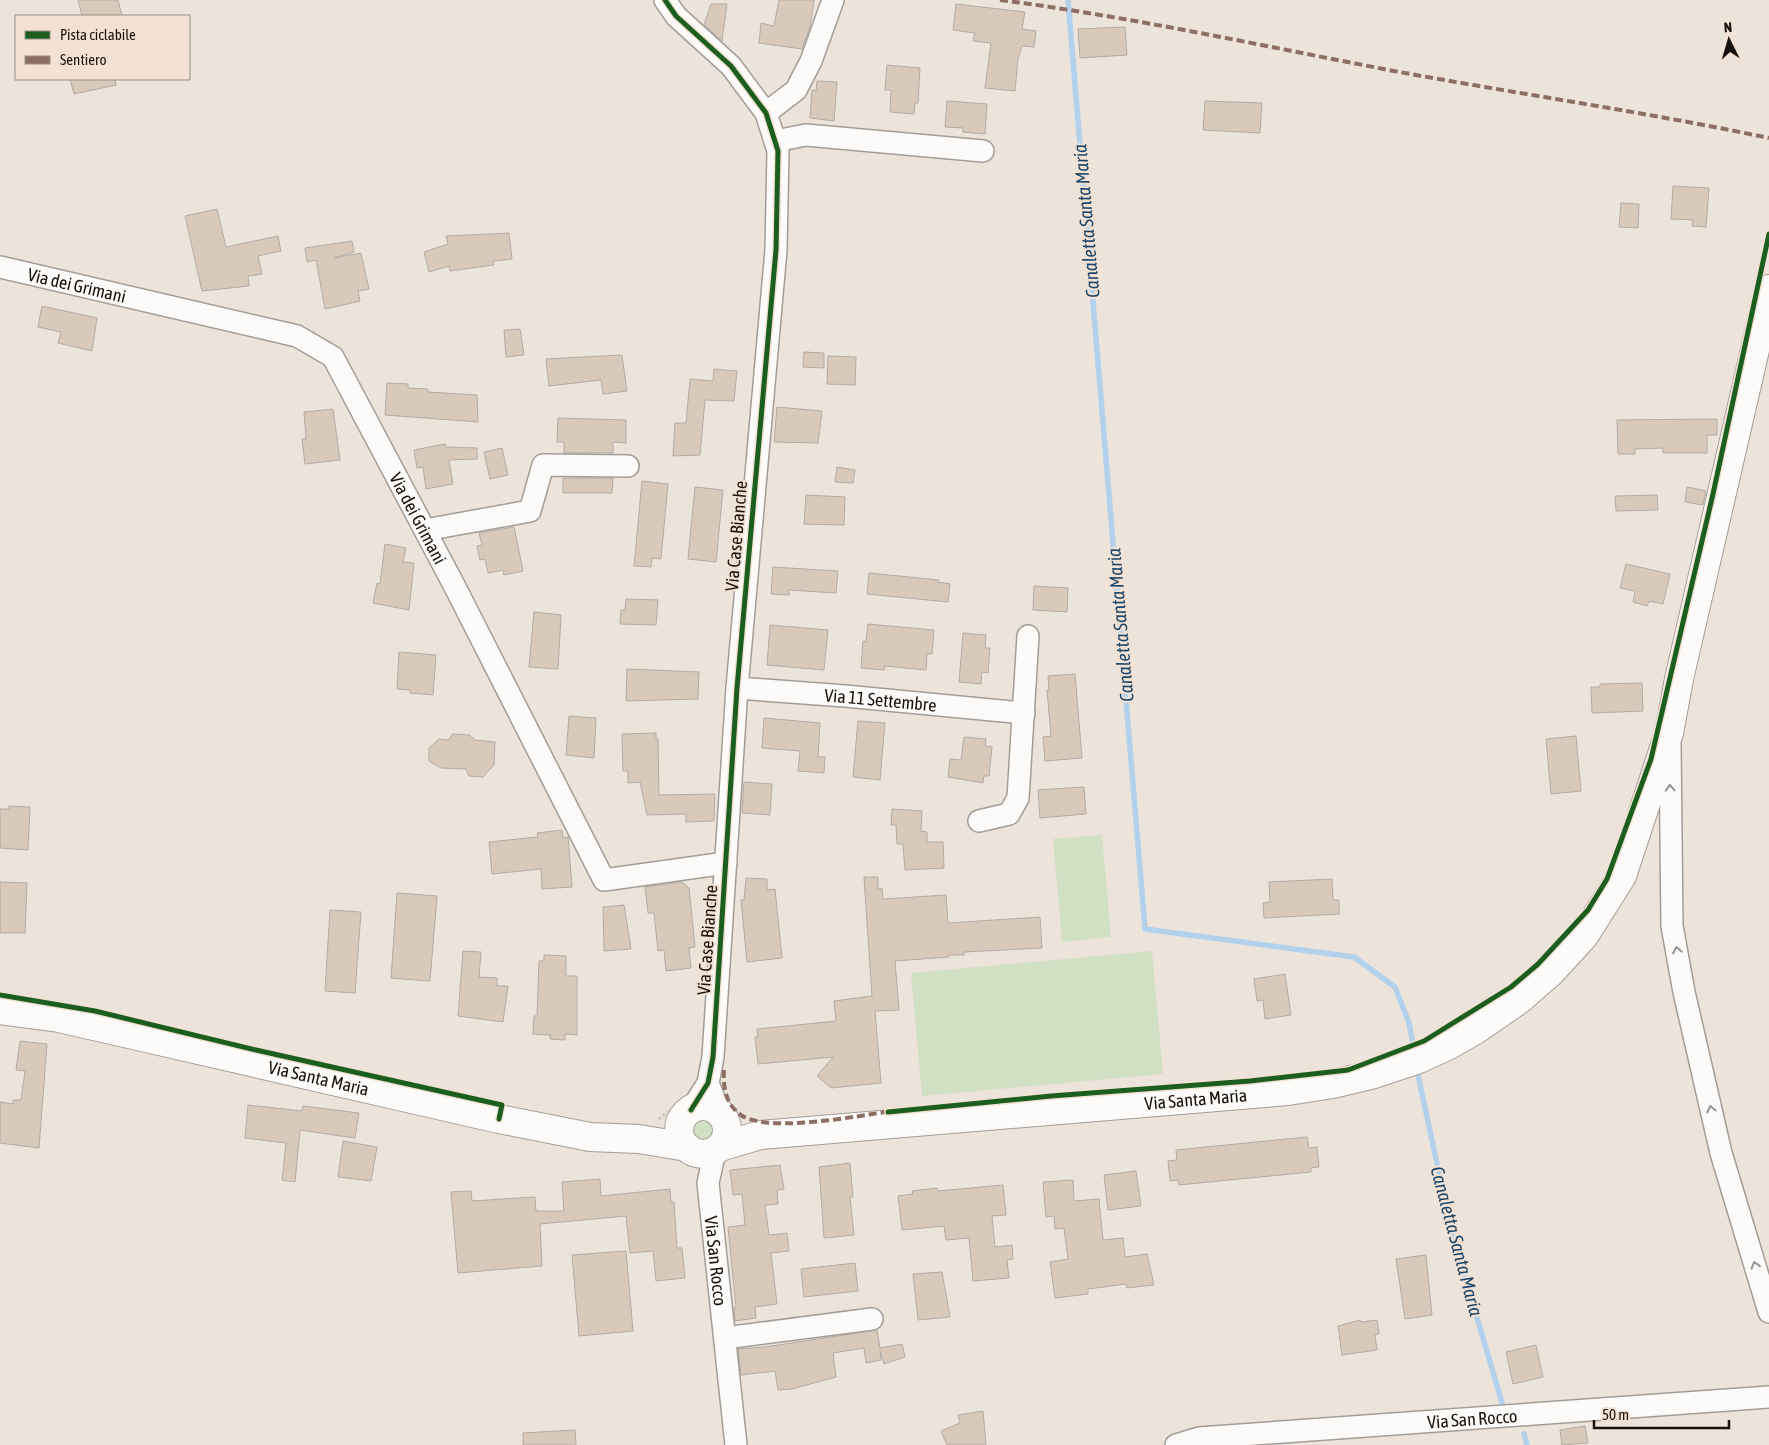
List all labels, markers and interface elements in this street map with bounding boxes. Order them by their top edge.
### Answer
legend [15,15,190,80]
north arrow [1704,15,1754,65]
text: N [1723,19,1733,35]
text: Pista ciclabile [60,26,136,43]
text: Sentiero [60,51,106,68]
water label: Canaletta Santa Maria [1068,143,1104,299]
street label: Via dei Grimani [26,263,128,306]
street label: Via dei Grimani [386,469,451,567]
street label: Via Case Bianche [721,480,751,592]
water label: Canaletta Santa Maria [1102,547,1138,703]
street label: Via 11 Settembre [824,684,937,715]
one-way arrow [1665,784,1675,792]
street label: Via Case Bianche [693,884,721,996]
one-way arrow [1672,946,1682,955]
street label: Via Santa Maria [266,1056,371,1099]
street label: Via Santa Maria [1144,1084,1248,1113]
one-way arrow [1706,1105,1717,1114]
water label: Canaletta Santa Maria [1426,1164,1488,1318]
street label: Via San Rocco [701,1215,732,1307]
one-way arrow [1750,1262,1760,1270]
scale bar [1594,1398,1729,1430]
street label: Via San Rocco [1426,1405,1518,1432]
text: 50 m [1602,1406,1629,1423]

